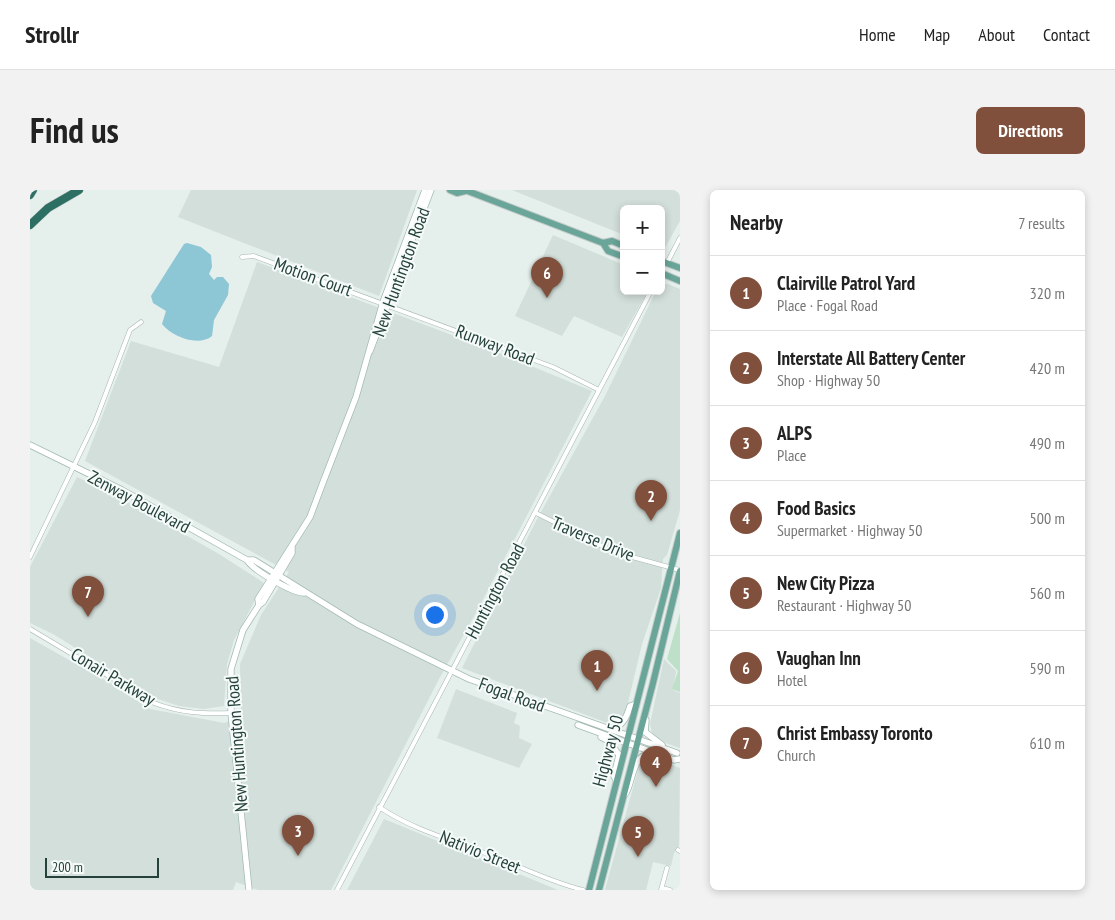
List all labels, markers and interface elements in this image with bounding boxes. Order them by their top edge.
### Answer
text: Strollr [25,19,79,50]
text: Home [859,23,896,46]
text: Map [924,23,950,46]
text: About [978,23,1015,46]
text: Contact [1043,23,1090,46]
text: Find us [30,107,119,153]
button: Directions [976,107,1085,154]
street label: New Huntington Road [366,204,435,340]
map controls [620,205,665,295]
button: + [620,205,665,250]
text: Nearby [730,209,783,236]
text: 7 results [1018,213,1065,233]
button: − [620,250,665,295]
street label: Motion Court [271,252,355,301]
pin: 6 [531,257,563,298]
text: Clairville Patrol Yard [777,271,915,295]
text: 1 [742,283,750,303]
text: 320 m [1030,283,1065,303]
text: Place · Fogal Road [777,295,878,315]
street label: Runway Road [452,319,538,370]
text: Interstate All Battery Center [777,346,965,370]
text: 2 [742,358,750,378]
text: 420 m [1030,358,1065,378]
text: Shop · Highway 50 [777,370,880,390]
text: ALPS [777,421,812,445]
text: 3 [742,433,750,453]
text: 490 m [1030,433,1065,453]
text: Place [777,445,806,465]
street label: Zenway Boulevard [84,465,194,538]
pin: 2 [635,480,667,521]
text: Food Basics [777,496,856,520]
text: 4 [742,508,750,528]
text: 500 m [1030,508,1065,528]
street label: Traverse Drive [548,511,638,566]
text: Supermarket · Highway 50 [777,520,922,540]
street label: Huntington Road [460,539,529,642]
text: New City Pizza [777,571,875,595]
pin: 7 [72,576,104,617]
text: 5 [742,583,750,603]
text: 560 m [1030,583,1065,603]
text: Restaurant · Highway 50 [777,595,911,615]
your location [422,602,448,628]
street label: Conair Parkway [67,642,160,711]
text: Vaughan Inn [777,646,861,670]
pin: 1 [581,650,613,691]
text: 6 [742,658,750,678]
text: 590 m [1030,658,1065,678]
text: Hotel [777,670,807,690]
street label: Fogal Road [476,672,548,717]
street label: New Huntington Road [220,675,253,813]
street label: Highway 50 [587,712,628,789]
text: Christ Embassy Toronto [777,721,933,745]
text: 7 [742,733,750,753]
text: 610 m [1030,733,1065,753]
text: Church [777,745,815,765]
pin: 4 [640,746,672,787]
pin: 3 [282,815,314,856]
pin: 5 [622,816,654,857]
street label: Nativio Street [436,825,524,878]
scale bar [45,855,159,878]
text: 200 m [52,858,83,876]

